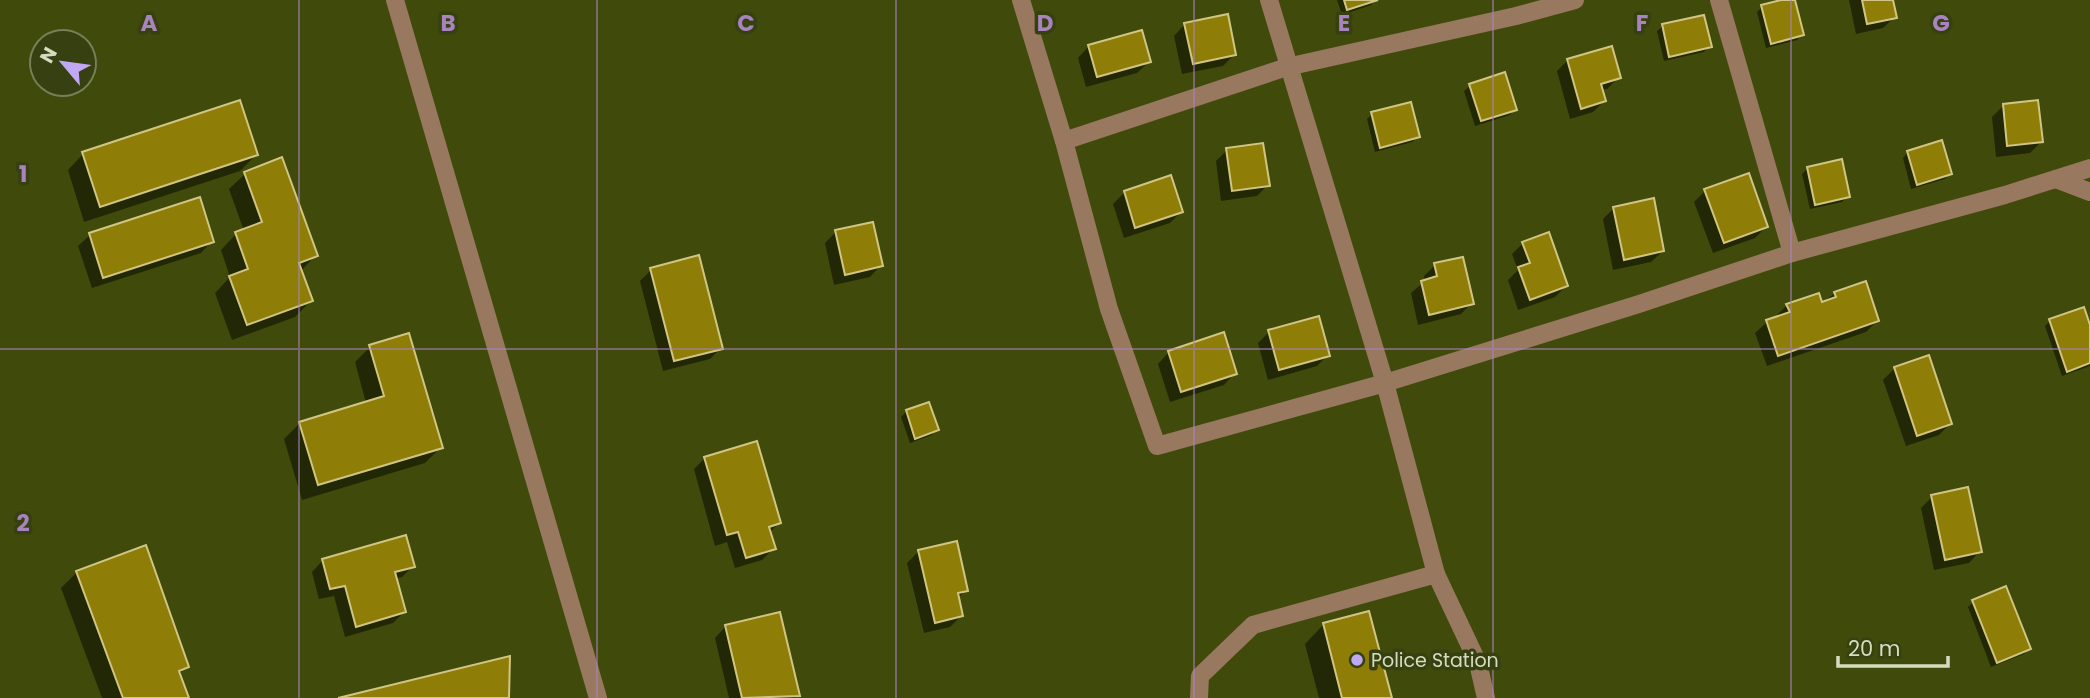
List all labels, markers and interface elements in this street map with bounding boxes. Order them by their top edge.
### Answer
text: A [141,7,158,39]
text: B [440,7,456,39]
text: C [737,7,755,39]
text: D [1037,7,1053,39]
text: E [1338,7,1350,39]
text: F [1636,7,1648,39]
text: G [1932,7,1950,39]
north arrow [28,28,98,98]
text: N [33,42,64,68]
text: 1 [19,158,27,190]
text: 2 [16,507,30,539]
scale bar [1838,624,1948,668]
text: 20 m [1848,634,1901,663]
place label: Police Station [1371,647,1499,674]
marker: Police Station [1349,652,1365,668]

